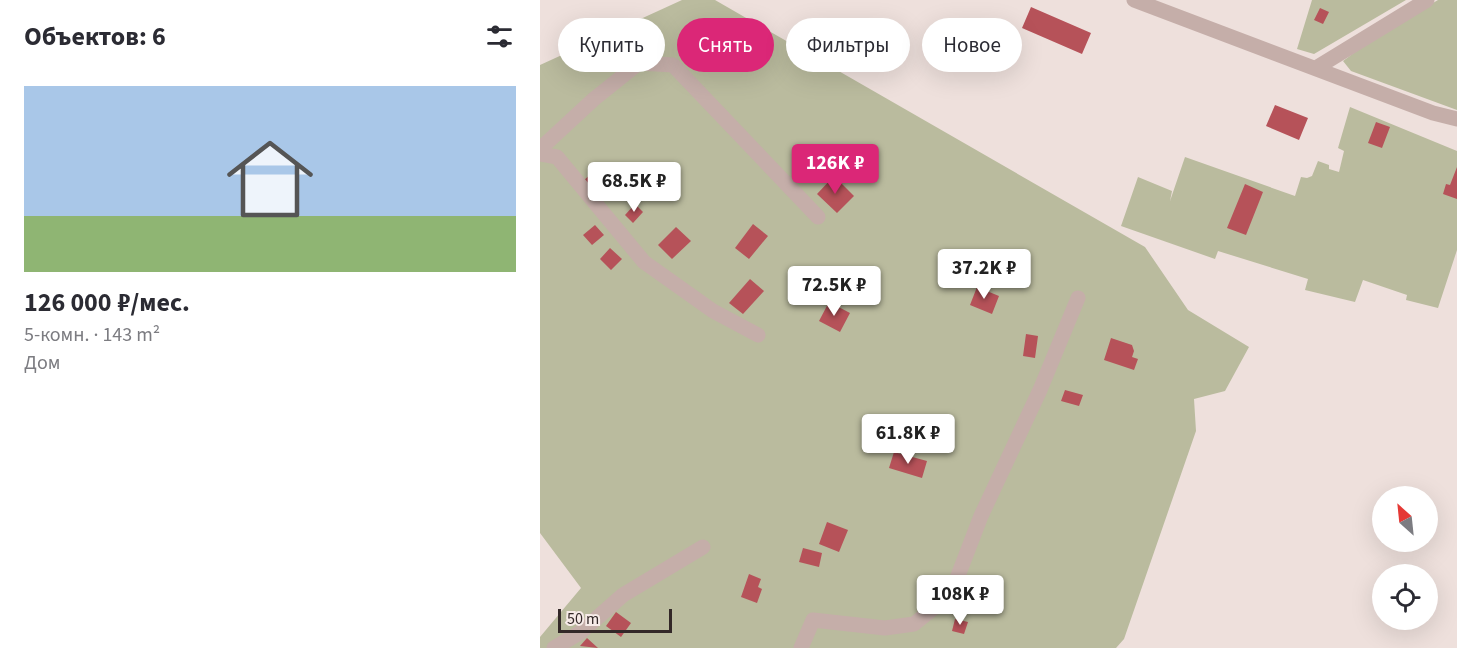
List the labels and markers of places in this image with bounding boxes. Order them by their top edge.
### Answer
pin: 126K ₽ [786,144,884,195]
pin: 68.5K ₽ [579,162,689,213]
pin: 37.2K ₽ [929,249,1039,300]
pin: 72.5K ₽ [779,266,889,317]
pin: 61.8K ₽ [853,414,963,465]
pin: 108K ₽ [911,575,1009,626]

